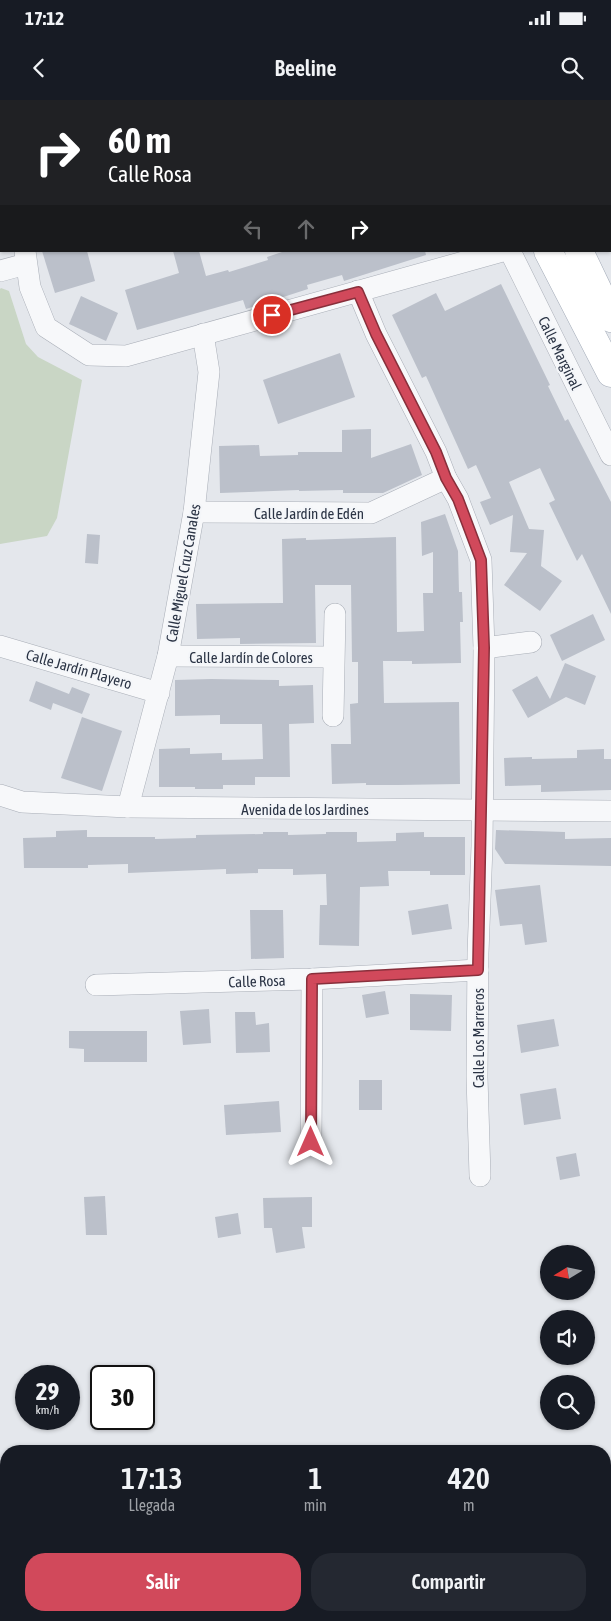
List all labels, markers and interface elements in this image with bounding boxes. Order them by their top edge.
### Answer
text: 17:12 [25,7,64,29]
icon: back [25,54,53,82]
icon: search [558,54,586,82]
text: Beeline [275,55,336,81]
icon: right [25,120,90,185]
text: 60 m [108,120,171,160]
text: Calle Rosa [108,161,192,187]
icon: left [239,215,267,243]
icon: ahead [292,215,320,243]
icon: right [345,215,373,243]
pin [251,294,293,336]
icon: arrive [258,301,286,329]
street label: Calle Marginal [535,314,585,392]
street label: Calle Miguel Cruz Canales [162,502,204,644]
street label: Calle Jardín de Edén [254,505,364,522]
street label: Calle Jardín Playero [24,646,134,692]
street label: Calle Jardín de Colores [189,649,313,666]
street label: Avenida de los Jardines [241,801,369,818]
street label: Calle Rosa [228,972,286,990]
street label: Calle Los Marreros [470,988,487,1088]
position arrow [284,1115,336,1167]
north arrow [540,1245,595,1300]
map controls [540,1245,595,1430]
button: sound [540,1310,595,1365]
speed limit sign: 30 [90,1365,155,1430]
button: search [540,1375,595,1430]
text: 29 [36,1377,59,1405]
text: km/h [36,1403,59,1417]
text: 17:13 [121,1461,183,1495]
text: 1 [308,1461,322,1495]
text: 420 [448,1461,490,1495]
text: Llegada [129,1496,175,1514]
text: min [304,1496,327,1514]
text: m [463,1496,475,1514]
button: Salir [25,1553,301,1611]
button: Compartir [311,1553,586,1611]

